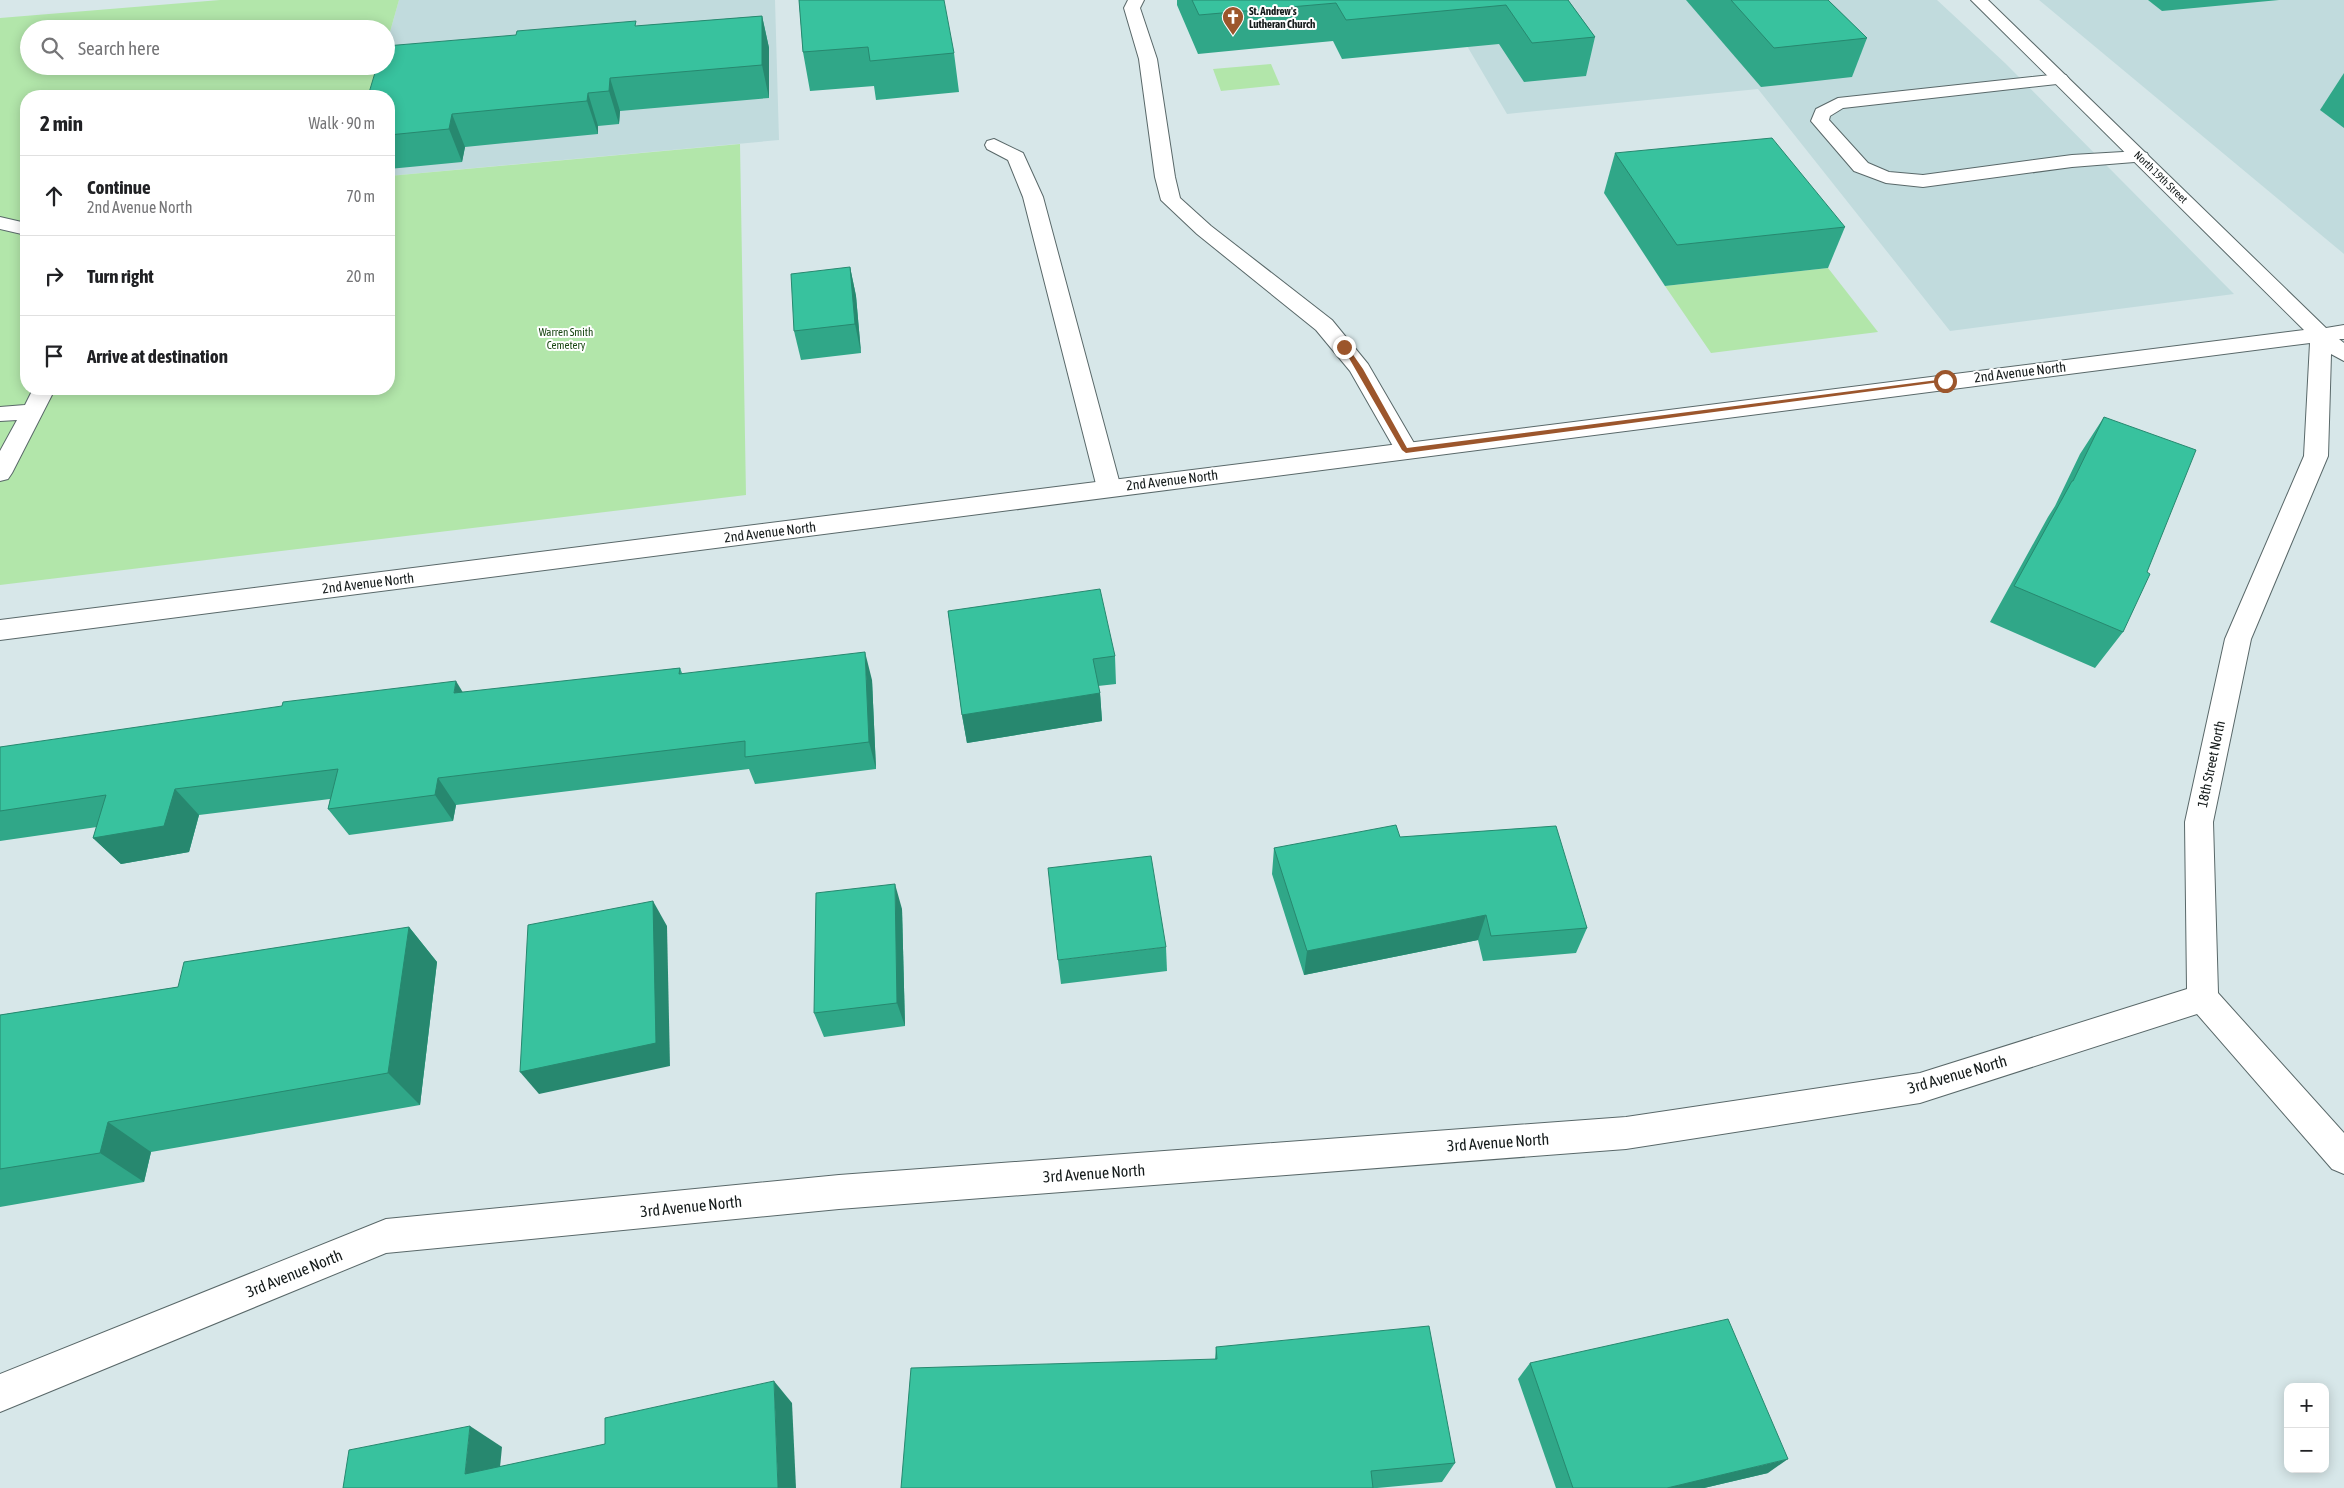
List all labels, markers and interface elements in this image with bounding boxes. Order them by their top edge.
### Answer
church icon: St. Andrew's Lutheran Church [1221,5,1245,36]
place label: St. Andrew's Lutheran Church [1249,5,1315,30]
search box [20,20,395,75]
icon: search [38,34,66,62]
text: Search here [78,37,160,59]
text: 2 min [40,111,83,135]
text: Walk · 90 m [309,114,375,132]
street label: North 19th Street [2132,149,2190,205]
text: Continue [87,176,151,198]
icon: ahead [40,182,68,210]
text: 70 m [346,187,375,205]
text: 2nd Avenue North [87,198,192,216]
icon: right [40,262,68,290]
text: Turn right [87,265,154,287]
text: 20 m [346,267,375,285]
park label: Warren Smith Cemetery [539,326,593,351]
route end [1333,336,1356,359]
icon: arrive [40,342,68,370]
text: Arrive at destination [87,345,228,367]
street label: 2nd Avenue North [1973,358,2067,386]
route start [1934,370,1957,393]
street label: 2nd Avenue North [1125,466,1219,494]
street label: 2nd Avenue North [723,518,817,546]
street label: 2nd Avenue North [321,569,415,597]
street label: 18th Street North [2194,719,2228,809]
street label: 3rd Avenue North [1905,1051,2009,1097]
street label: 3rd Avenue North [1446,1129,1550,1155]
street label: 3rd Avenue North [1042,1160,1146,1186]
street label: 3rd Avenue North [639,1192,743,1220]
street label: 3rd Avenue North [243,1245,345,1301]
map controls [2284,1383,2329,1473]
button: + [2284,1383,2329,1428]
button: − [2284,1428,2329,1473]

